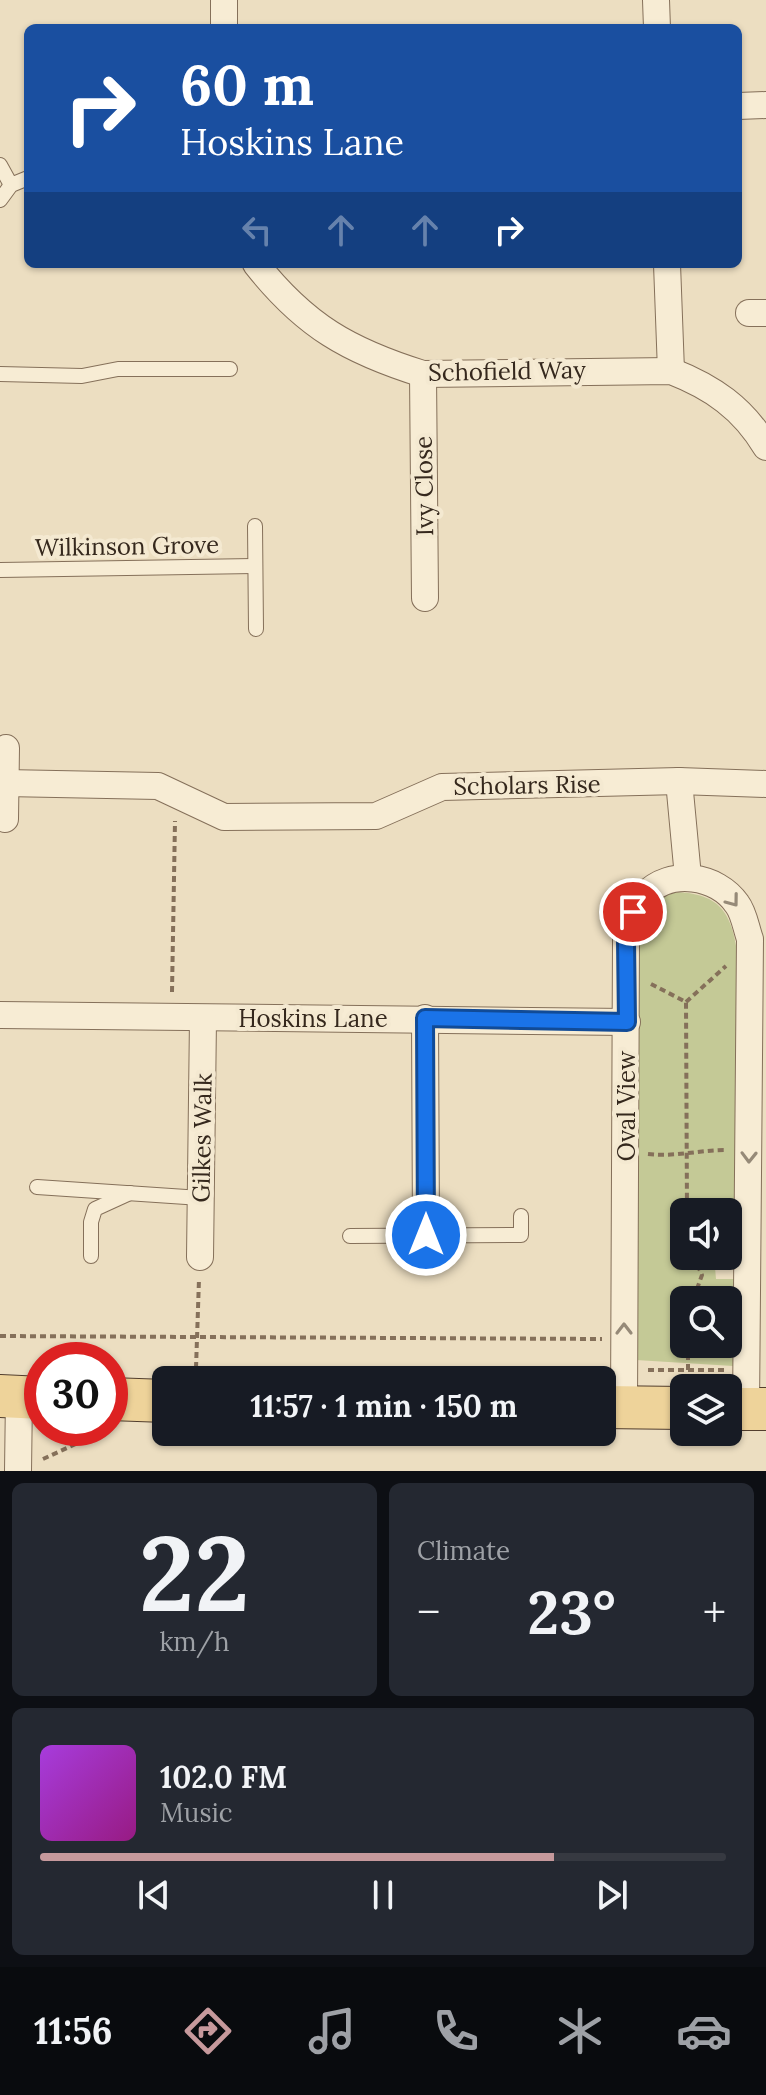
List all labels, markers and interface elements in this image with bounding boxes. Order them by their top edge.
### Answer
text: 60 m [180,49,314,120]
icon: right [48,56,152,160]
text: Hoskins Lane [180,119,404,165]
icon: left [235,208,279,252]
icon: ahead [319,208,363,252]
icon: ahead [403,208,447,252]
icon: right [487,208,531,252]
street label: Schofield Way [428,354,586,388]
street label: Ivy Close [408,436,440,536]
street label: Wilkinson Grove [35,529,219,563]
street label: Scholars Rise [453,768,601,802]
pin [599,878,667,946]
icon: arrive [611,890,655,934]
one-way arrow [723,892,738,907]
street label: Hoskins Lane [238,1003,388,1034]
street label: Oval View [611,1050,642,1161]
street label: Gilkes Walk [185,1073,219,1203]
one-way arrow [740,1151,758,1164]
position arrow [384,1193,468,1277]
map controls [670,1198,742,1446]
button: sound [670,1198,742,1270]
button: search [670,1286,742,1358]
one-way arrow [616,1322,633,1335]
speed limit sign: 30 [24,1342,128,1446]
button: layers [670,1374,742,1446]
text: 11:57 · 1 min · 150 m [251,1387,517,1425]
text: 22 [139,1506,250,1639]
text: Climate [417,1534,510,1567]
text: 23° [527,1574,616,1650]
text: − [417,1584,440,1640]
text: + [703,1584,726,1640]
text: km/h [159,1625,230,1658]
text: 102.0 FM [160,1758,287,1796]
text: Music [160,1796,233,1829]
icon: previous [132,1873,176,1917]
icon: pause [361,1873,405,1917]
icon: next [590,1873,634,1917]
icon: directions [180,2003,236,2059]
icon: music [304,2003,360,2059]
icon: phone [428,2003,484,2059]
icon: climate [552,2003,608,2059]
icon: car [676,2003,732,2059]
text: 11:56 [34,2008,112,2054]

